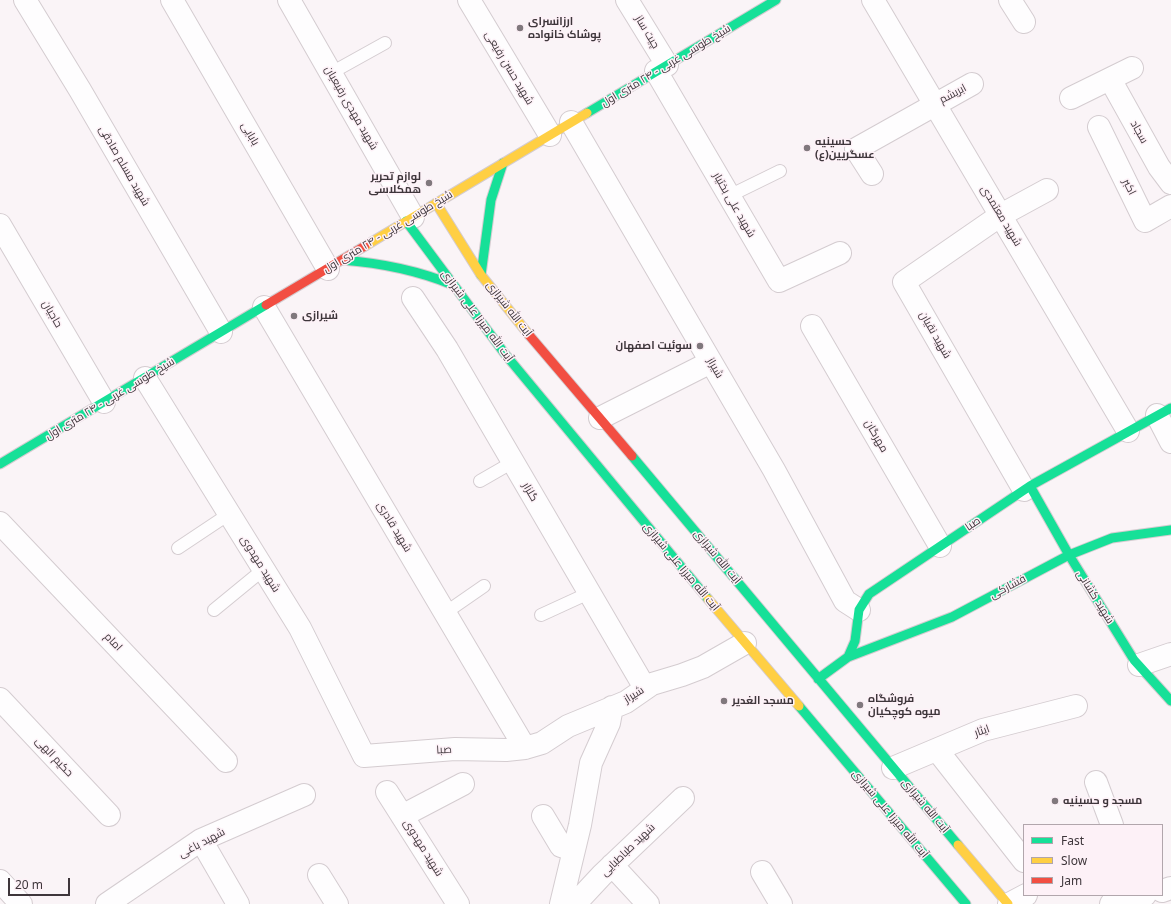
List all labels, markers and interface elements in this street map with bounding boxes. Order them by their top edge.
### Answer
street label: چیت ساز [632,13,662,51]
place label: ارزانسرای پوشاک خانواده [528,15,601,41]
street label: شیخ طوسی غربی - ۲۴ متری اول [599,22,733,110]
marker: ارزانسرای پوشاک خانواده [515,23,525,33]
street label: شهید حسن رفیعی [482,29,536,107]
street label: شهید مهدی رفیعیان [322,64,380,152]
street label: ابریشم [937,81,969,107]
street label: سجاد [1127,118,1151,146]
street label: بابایی [238,120,262,148]
street label: شهید مسلم صادقی [96,124,152,208]
place label: حسینیه عسگریین(ع) [815,135,875,161]
marker: حسینیه عسگریین(ع) [802,143,812,153]
place label: لوازم تحریر همکلاسی [369,170,421,196]
street label: شهید علی بختیار [710,170,758,240]
street label: اکبر [1119,177,1139,197]
marker: لوازم تحریر همکلاسی [424,178,434,188]
street label: شهید معتمدی [978,183,1024,249]
street label: شیخ طوسی غربی - ۲۴ متری اول [321,188,455,276]
street label: آیت الله میرزا علی شیرازی [438,268,516,364]
street label: آیت الله شیرازی [483,279,535,339]
street label: حاجیان [39,298,65,330]
place label: شیرازی [302,309,338,323]
street label: شهید نقیان [916,309,954,361]
marker: شیرازی [289,311,299,321]
place label: سوئیت اصفهان [616,339,692,353]
marker: سوئیت اصفهان [695,341,705,351]
street label: شیخ طوسی غربی - ۲۴ متری اول [43,355,177,443]
street label: شیراز [704,355,726,381]
street label: مهرگان [861,417,891,455]
street label: گلزار [519,480,541,504]
street label: شهید قادری [374,499,414,555]
street label: صبا [963,514,983,534]
street label: آیت الله میرزا علی شیرازی [640,520,722,614]
street label: آیت الله شیرازی [691,527,743,587]
street label: شهید مهدوی [237,533,283,595]
street label: شهید کشانی [1073,568,1117,626]
street label: فشارکی [988,572,1028,602]
street label: امام [101,630,125,654]
street label: شیراز [621,684,647,706]
place label: فروشگاه میوه کوچکیان [868,692,941,718]
place label: مسجد الغدیر [732,694,794,708]
marker: مسجد الغدیر [719,696,729,706]
marker: فروشگاه میوه کوچکیان [855,700,865,710]
street label: ایثار [973,722,991,740]
street label: حکیم الهی [32,734,76,780]
street label: صبا [436,743,452,757]
street label: آیت الله میرزا علی شیرازی [849,767,931,861]
street label: آیت الله شیرازی [899,776,951,836]
place label: مسجد و حسینیه [1063,794,1142,808]
marker: مسجد و حسینیه [1050,796,1060,806]
street label: شهید مهدوی [400,817,446,879]
street label: شهید طباطبایی [598,821,658,879]
legend [1023,824,1163,896]
street label: شهید باغی [176,825,228,861]
text: Fast [1061,832,1084,849]
text: Slow [1061,852,1087,869]
scale bar [10,870,72,896]
text: Jam [1061,872,1082,889]
text: 20 m [15,876,43,893]

